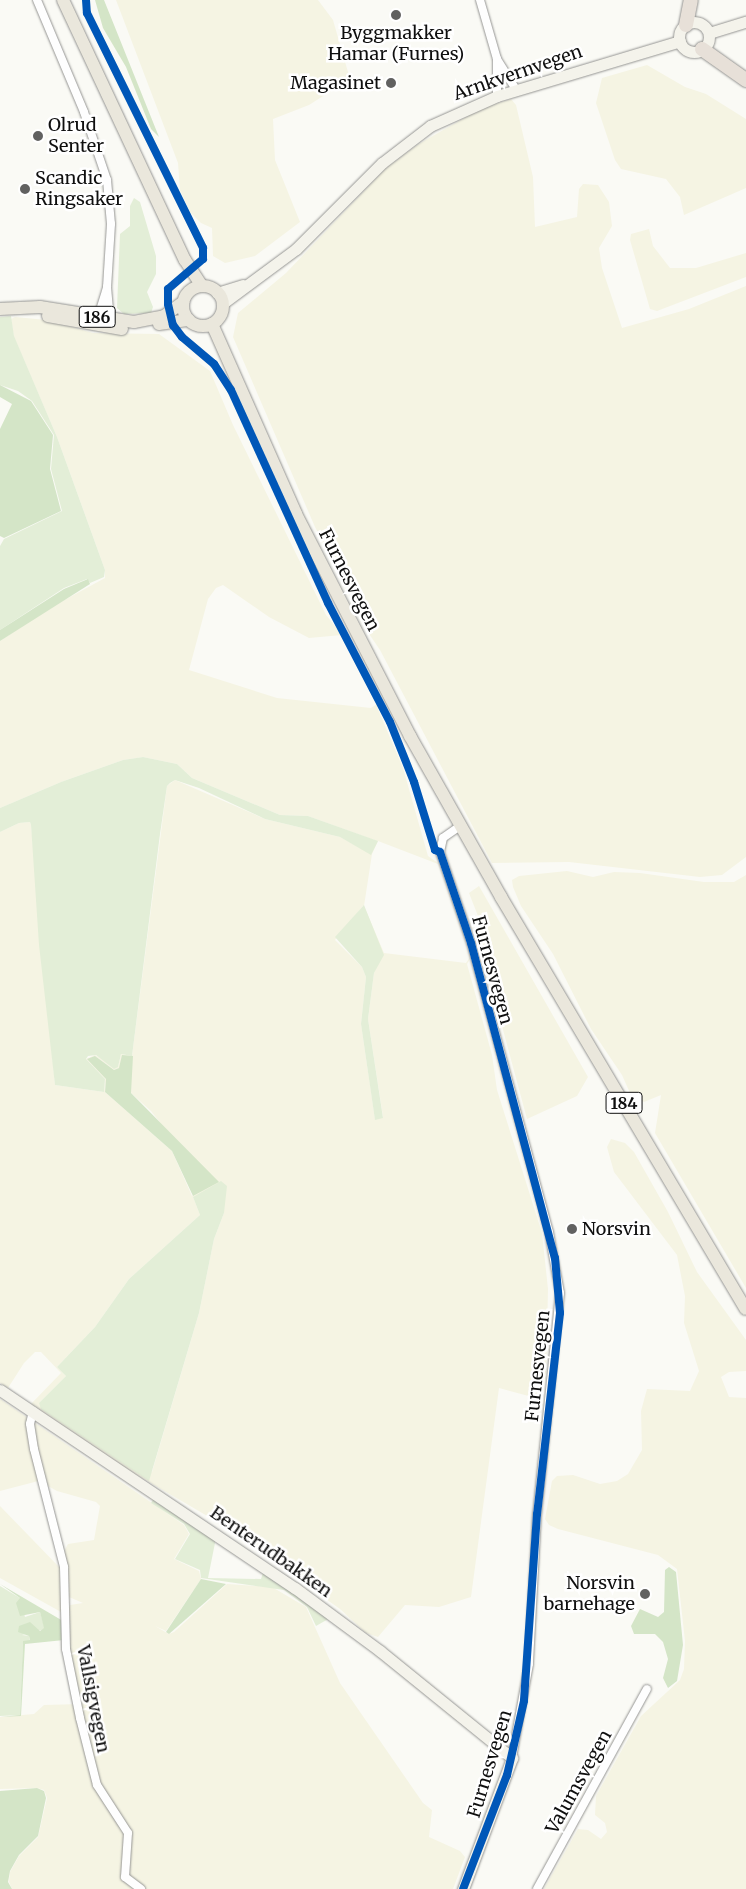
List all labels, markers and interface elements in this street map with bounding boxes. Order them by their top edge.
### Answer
marker: Byggmakker Hamar (Furnes) [390,9,402,21]
place label: Byggmakker Hamar (Furnes) [328,23,464,66]
street label: Arnkvernvegen [451,41,585,105]
place label: Magasinet [290,72,381,94]
marker: Magasinet [385,77,397,89]
place label: Olrud Senter [48,115,104,158]
marker: Olrud Senter [32,130,44,142]
place label: Scandic Ringsaker [35,168,123,210]
marker: Scandic Ringsaker [19,183,31,195]
road number: 186 [78,304,116,330]
street label: Furnesvegen [314,525,384,635]
street label: Furnesvegen [467,913,517,1027]
road number: 184 [605,1090,643,1116]
place label: Norsvin [582,1218,651,1240]
marker: Norsvin [566,1223,578,1235]
street label: Furnesvegen [521,1309,555,1423]
street label: Benterudbakken [206,1502,336,1602]
place label: Norsvin barnehage [543,1573,635,1616]
marker: Norsvin barnehage [639,1588,651,1600]
street label: Vallsigvegen [72,1643,114,1755]
street label: Furnesvegen [463,1707,517,1821]
street label: Valumsvegen [542,1726,616,1838]

